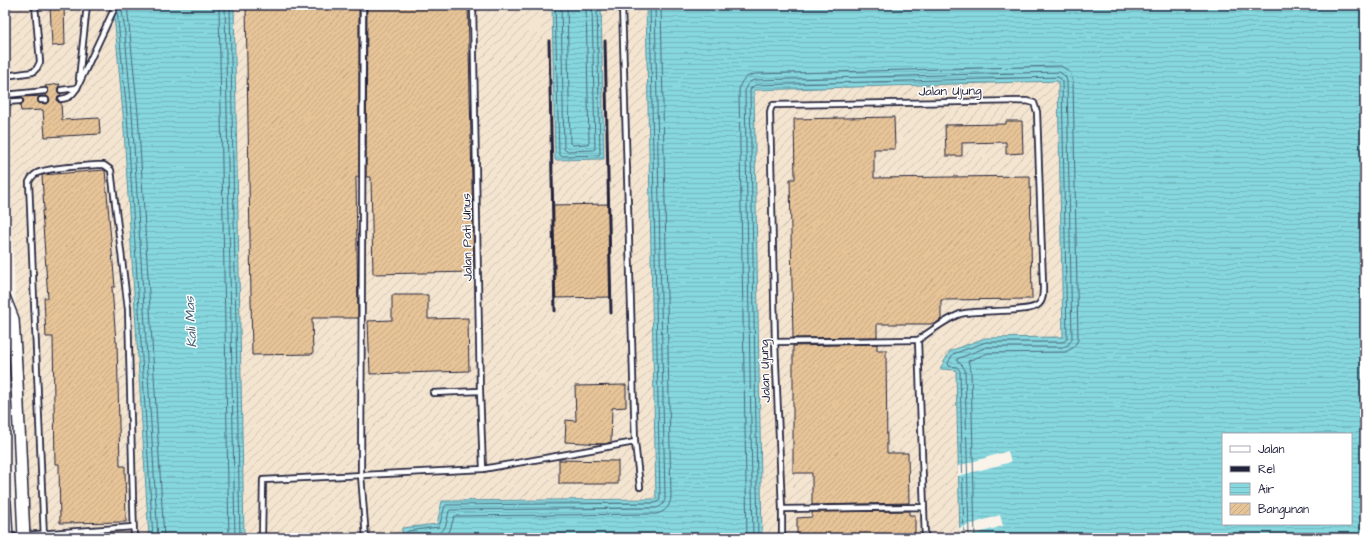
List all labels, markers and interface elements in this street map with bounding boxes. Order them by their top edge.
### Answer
street label: Jalan Ujung [918,81,982,102]
street label: Jalan Pati Unus [457,192,477,281]
water label: Kali Mas [180,295,202,348]
street label: Jalan Ujung [755,339,776,403]
legend [1222,433,1352,525]
text: Jalan [1258,441,1284,458]
text: Rel [1258,461,1275,478]
text: Air [1258,481,1275,498]
text: Bangunan [1258,501,1309,519]

